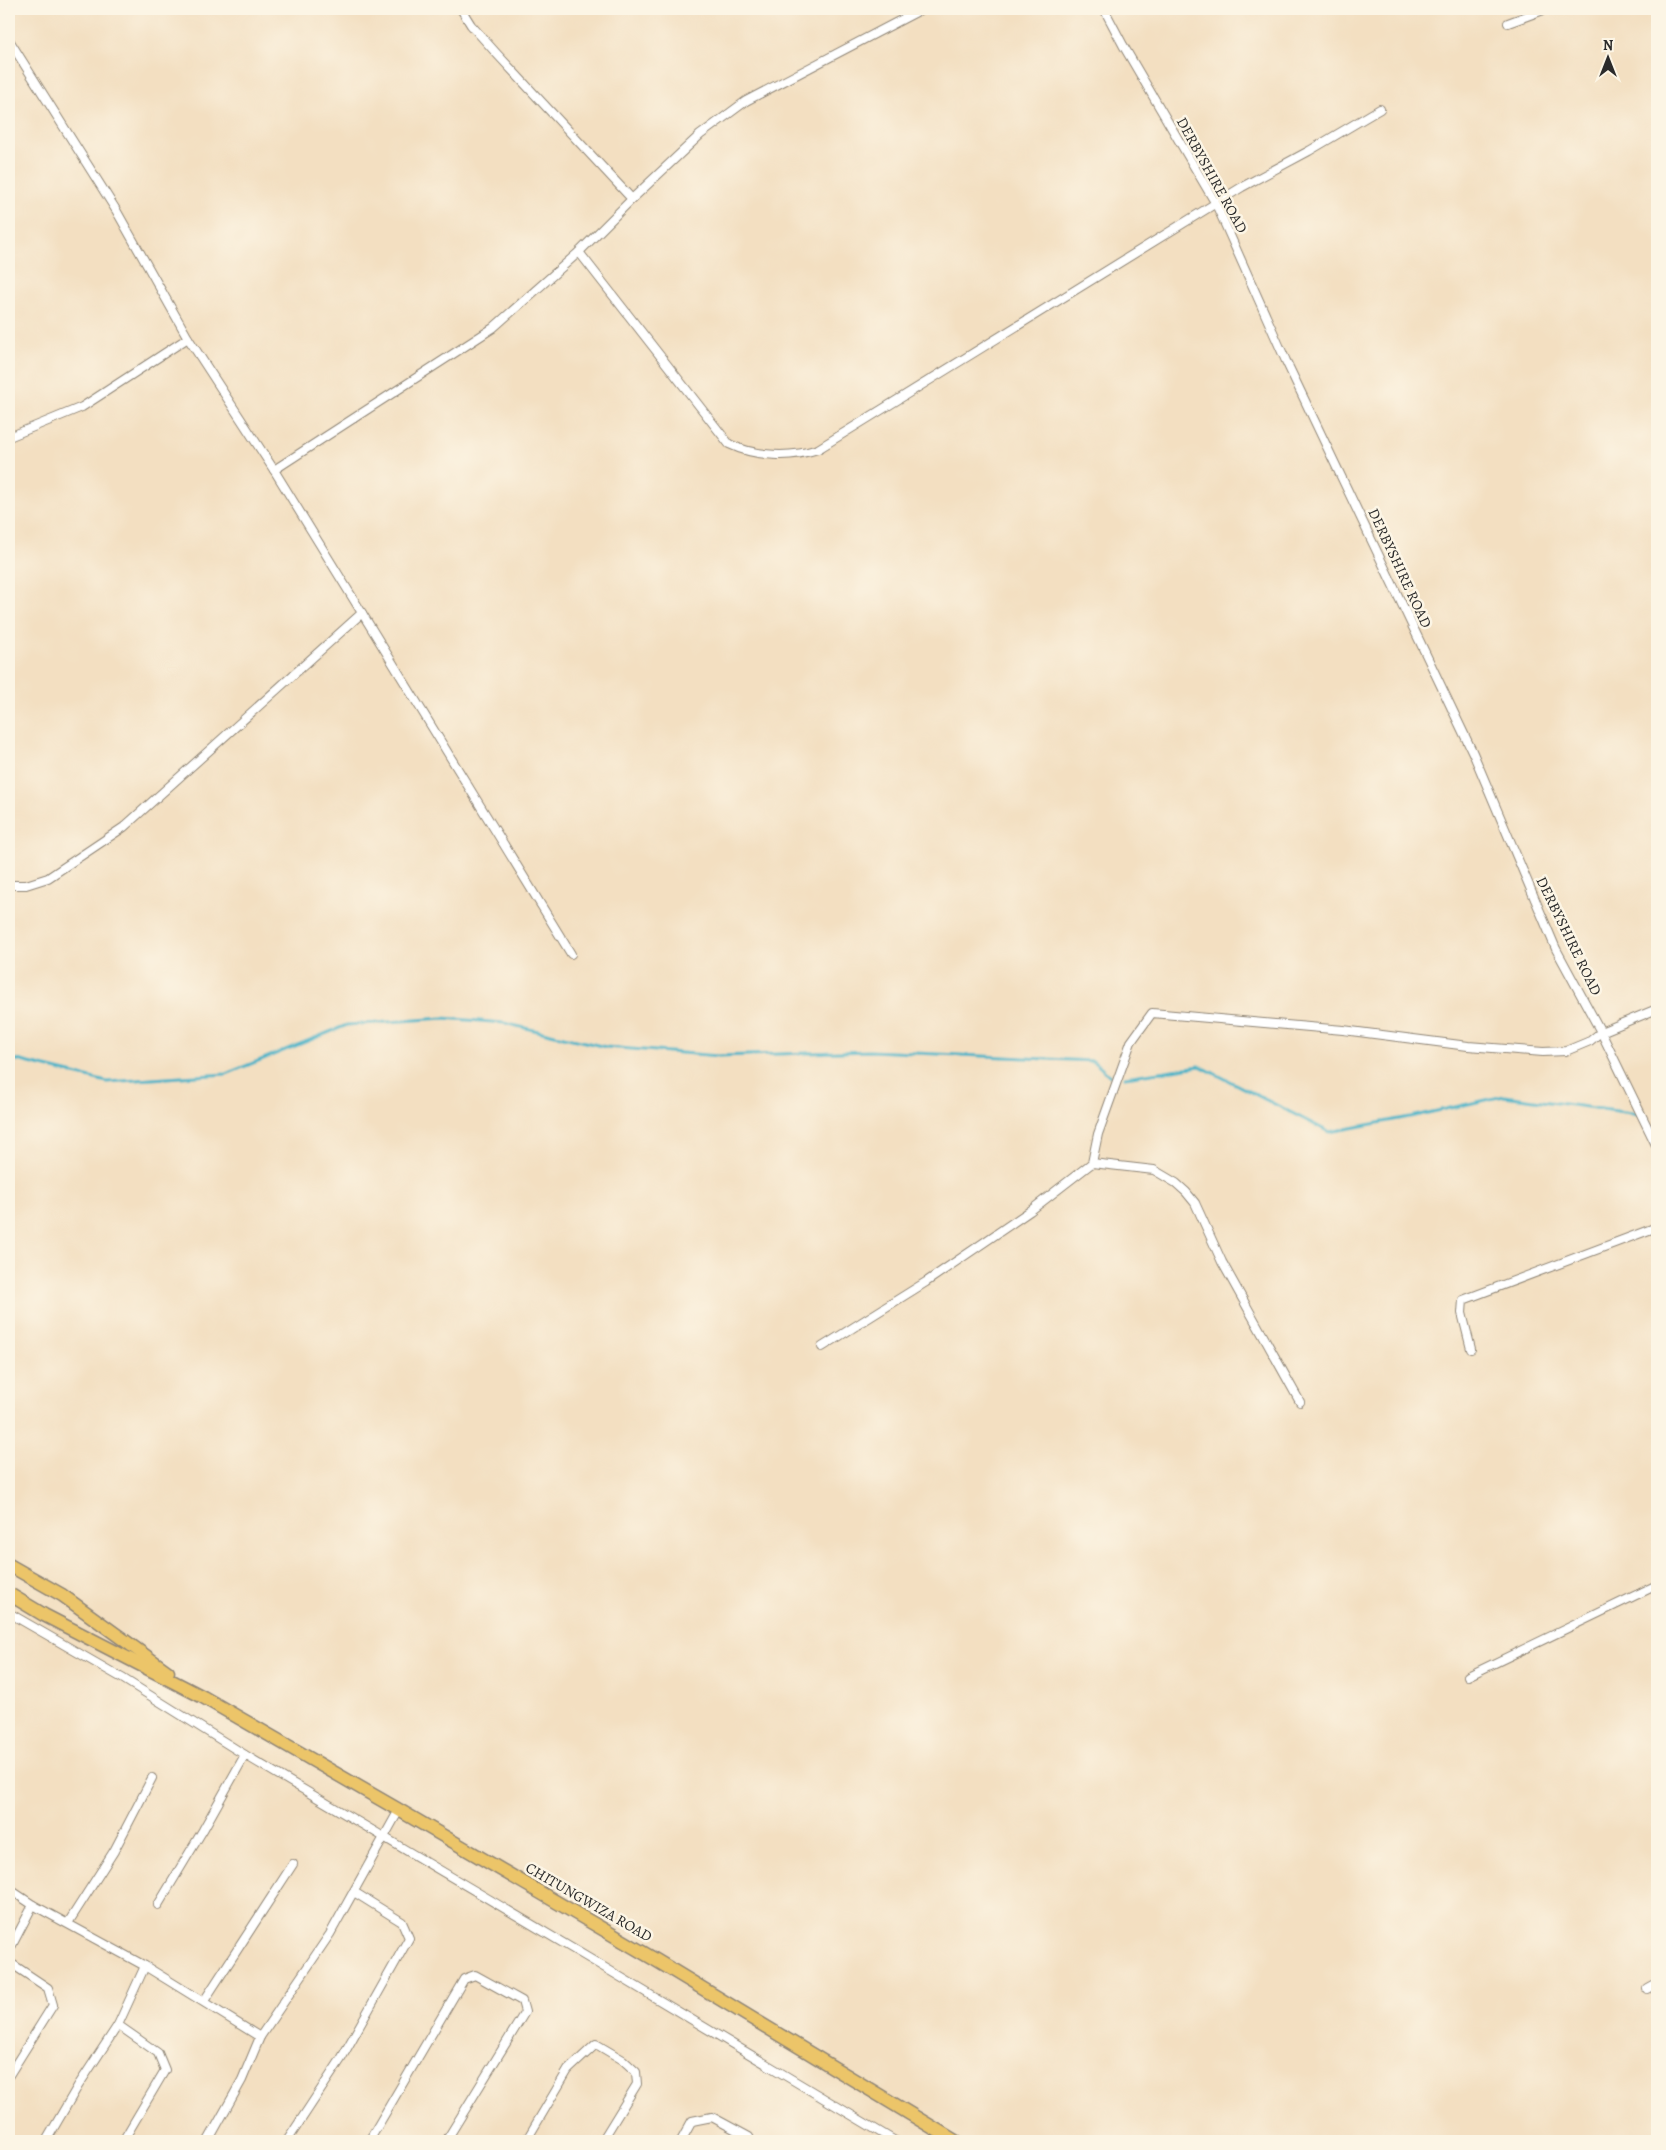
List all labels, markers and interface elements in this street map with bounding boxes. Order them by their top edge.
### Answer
north arrow [1584,32,1634,82]
text: N [1603,36,1613,55]
street label: DERBYSHIRE ROAD [1172,113,1252,237]
street label: DERBYSHIRE ROAD [1364,505,1436,631]
street label: DERBYSHIRE ROAD [1532,873,1606,999]
street label: CHITUNGWIZA ROAD [522,1858,656,1946]

